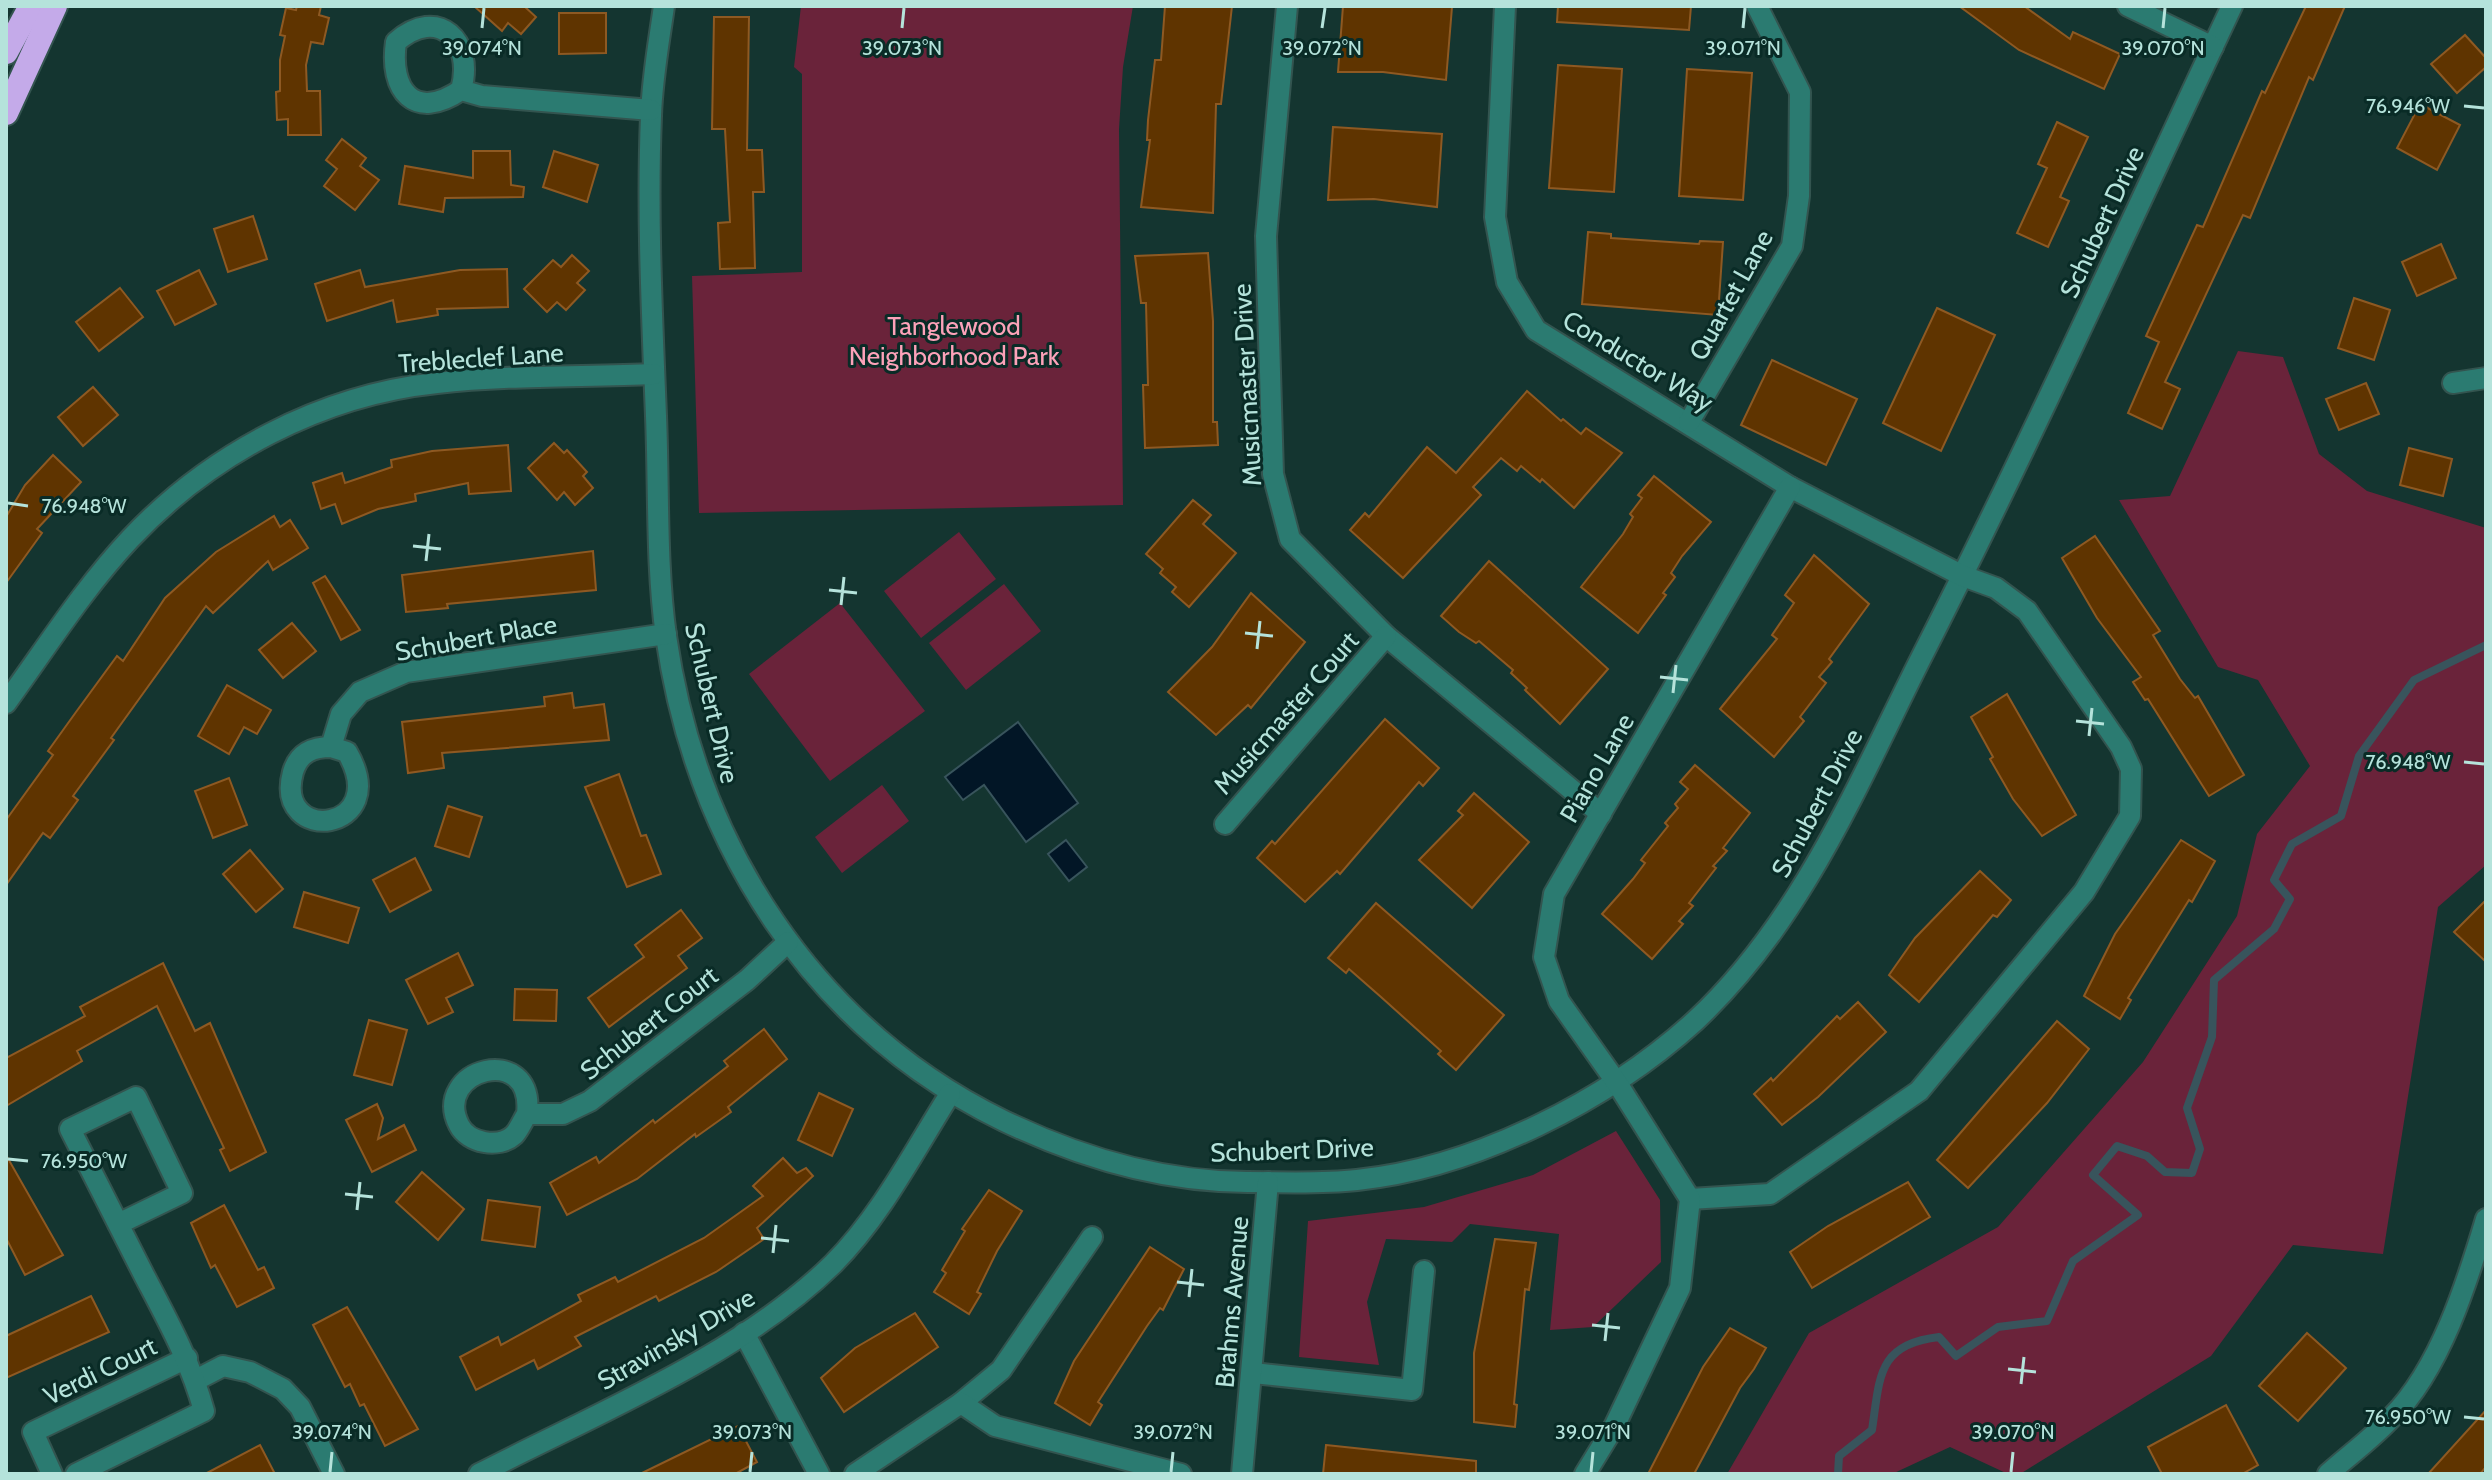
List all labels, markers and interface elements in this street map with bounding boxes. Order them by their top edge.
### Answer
text: 39.074°N [442,36,522,60]
text: 39.073°N [862,36,942,60]
text: 39.072°N [1282,36,1362,60]
text: 39.071°N [1705,36,1781,60]
text: 39.070°N [2121,36,2205,60]
text: 76.946°W [2366,94,2450,118]
street label: Schubert Drive [2053,141,2151,303]
street label: Quartet Lane [1682,224,1780,366]
street label: Musicmaster Drive [1226,283,1268,487]
street label: Conductor Way [1557,304,1719,418]
park label: Tanglewood Neighborhood Park [849,310,1060,372]
street label: Trebleclef Lane [397,336,565,380]
text: 76.948°W [42,494,127,518]
street label: Schubert Place [393,608,559,668]
street label: Schubert Drive [678,620,746,786]
street label: Musicmaster Court [1207,625,1366,801]
street label: Piano Lane [1553,708,1641,828]
street label: Schubert Drive [1764,723,1870,883]
text: 76.948°W [2366,750,2451,774]
street label: Schubert Court [574,959,724,1087]
street label: Schubert Drive [1210,1131,1374,1169]
text: 76.950°W [41,1149,127,1173]
street label: Brahms Avenue [1209,1215,1255,1389]
street label: Stravinsky Drive [592,1281,760,1397]
street label: Verdi Court [38,1330,162,1412]
text: 76.950°W [2365,1405,2451,1429]
text: 39.074°N [292,1420,372,1444]
text: 39.073°N [712,1420,792,1444]
text: 39.072°N [1133,1420,1213,1444]
text: 39.071°N [1555,1420,1631,1444]
text: 39.070°N [1971,1420,2055,1444]

